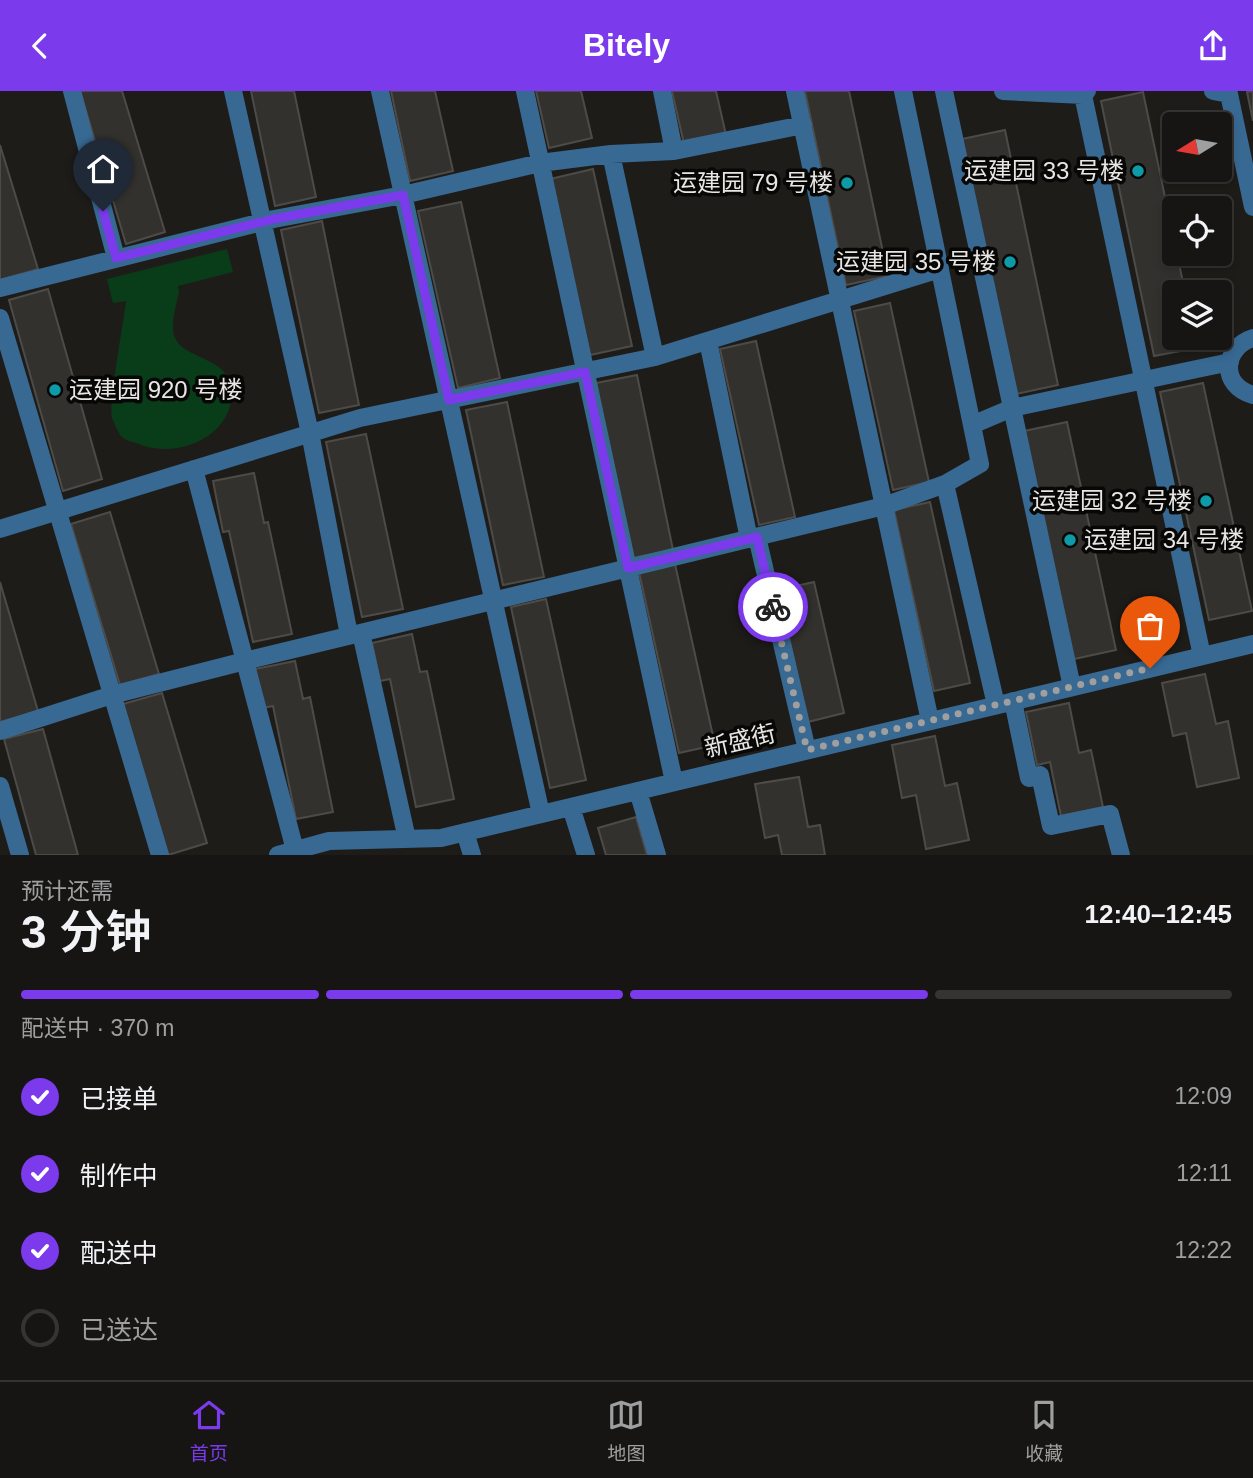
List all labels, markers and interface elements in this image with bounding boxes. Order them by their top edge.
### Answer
icon: back [21,27,59,65]
text: Bitely [583,27,670,63]
icon: share [1194,27,1232,65]
north arrow [1162,112,1232,182]
map controls [1162,112,1232,350]
pin [73,139,133,211]
icon: home [84,150,122,188]
place label: 运建园 33 号楼 [964,157,1124,184]
marker: 运建园 33 号楼 [1130,163,1146,179]
place label: 运建园 79 号楼 [673,169,833,196]
marker: 运建园 79 号楼 [839,175,855,191]
button: locate [1162,196,1232,266]
place label: 运建园 35 号楼 [836,248,996,275]
marker: 运建园 35 号楼 [1002,254,1018,270]
button: layers [1162,280,1232,350]
place label: 运建园 920 号楼 [69,376,242,403]
marker: 运建园 920 号楼 [47,382,63,398]
place label: 运建园 32 号楼 [1032,487,1192,514]
marker: 运建园 32 号楼 [1198,493,1214,509]
place label: 运建园 34 号楼 [1084,526,1244,553]
marker: 运建园 34 号楼 [1062,532,1078,548]
courier [738,572,808,642]
icon: bike [754,588,792,626]
pin [1120,596,1180,668]
icon: bag [1131,607,1169,645]
street label: 新盛街 [702,719,778,762]
text: 预计还需 [21,878,113,904]
text: 12:40–12:45 [1085,899,1232,929]
text: 3 分钟 [21,906,151,958]
text: 配送中 · 370 m [21,1015,174,1041]
icon: check [21,1078,59,1116]
text: 12:09 [1174,1083,1232,1109]
text: 已接单 [80,1084,158,1114]
icon: check [21,1155,59,1193]
text: 12:11 [1176,1160,1232,1186]
text: 制作中 [80,1161,158,1191]
icon: check [21,1232,59,1270]
text: 12:22 [1174,1237,1232,1263]
text: 配送中 [80,1238,158,1268]
text: 已送达 [80,1315,158,1345]
tab: 首页 [190,1396,228,1465]
tab: 地图 [607,1396,645,1465]
tab: 收藏 [1025,1396,1063,1465]

